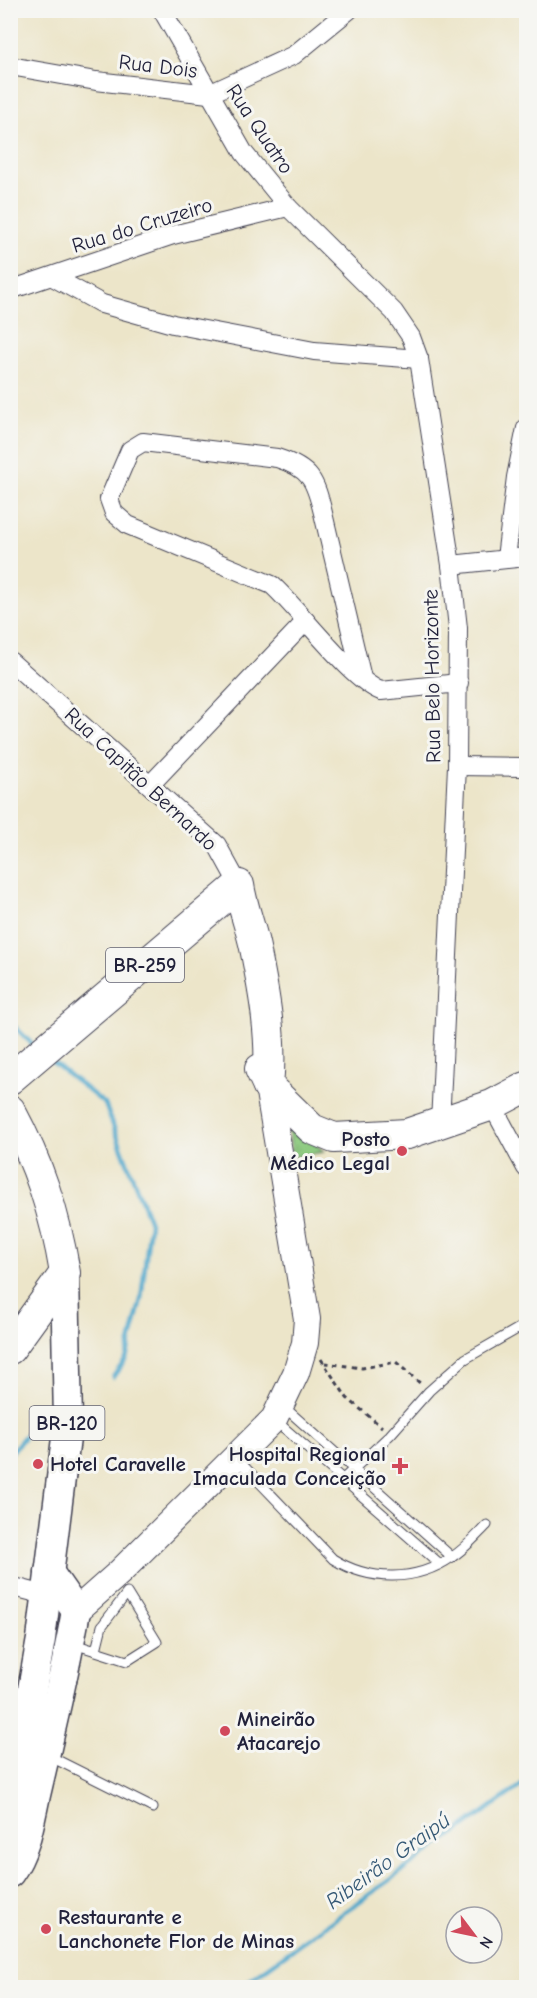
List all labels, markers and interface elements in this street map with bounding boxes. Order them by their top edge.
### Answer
street label: Rua Dois [117,49,199,83]
street label: Rua Quatro [221,80,299,178]
street label: Rua do Cruzeiro [69,192,215,258]
street label: Rua Belo Horizonte [418,589,446,763]
street label: Rua Capitão Bernardo [60,702,222,856]
road number: BR-259 [106,948,184,982]
place label: Posto Médico Legal [270,1127,390,1175]
marker: Posto Médico Legal [395,1144,409,1158]
road number: BR-120 [29,1406,104,1440]
place label: Hospital Regional Imaculada Conceição [193,1442,386,1490]
place label: Hotel Caravelle [50,1452,186,1476]
marker: Hotel Caravelle [31,1457,45,1471]
marker: Hospital Regional Imaculada Conceição [391,1457,409,1475]
place label: Mineirão Atacarejo [237,1707,321,1755]
marker: Mineirão Atacarejo [218,1724,232,1738]
water label: Ribeirão Graipú [321,1807,455,1915]
place label: Restaurante e Lanchonete Flor de Minas [58,1905,294,1953]
north arrow [444,1905,504,1965]
marker: Restaurante e Lanchonete Flor de Minas [39,1922,53,1936]
text: N [475,1933,496,1952]

